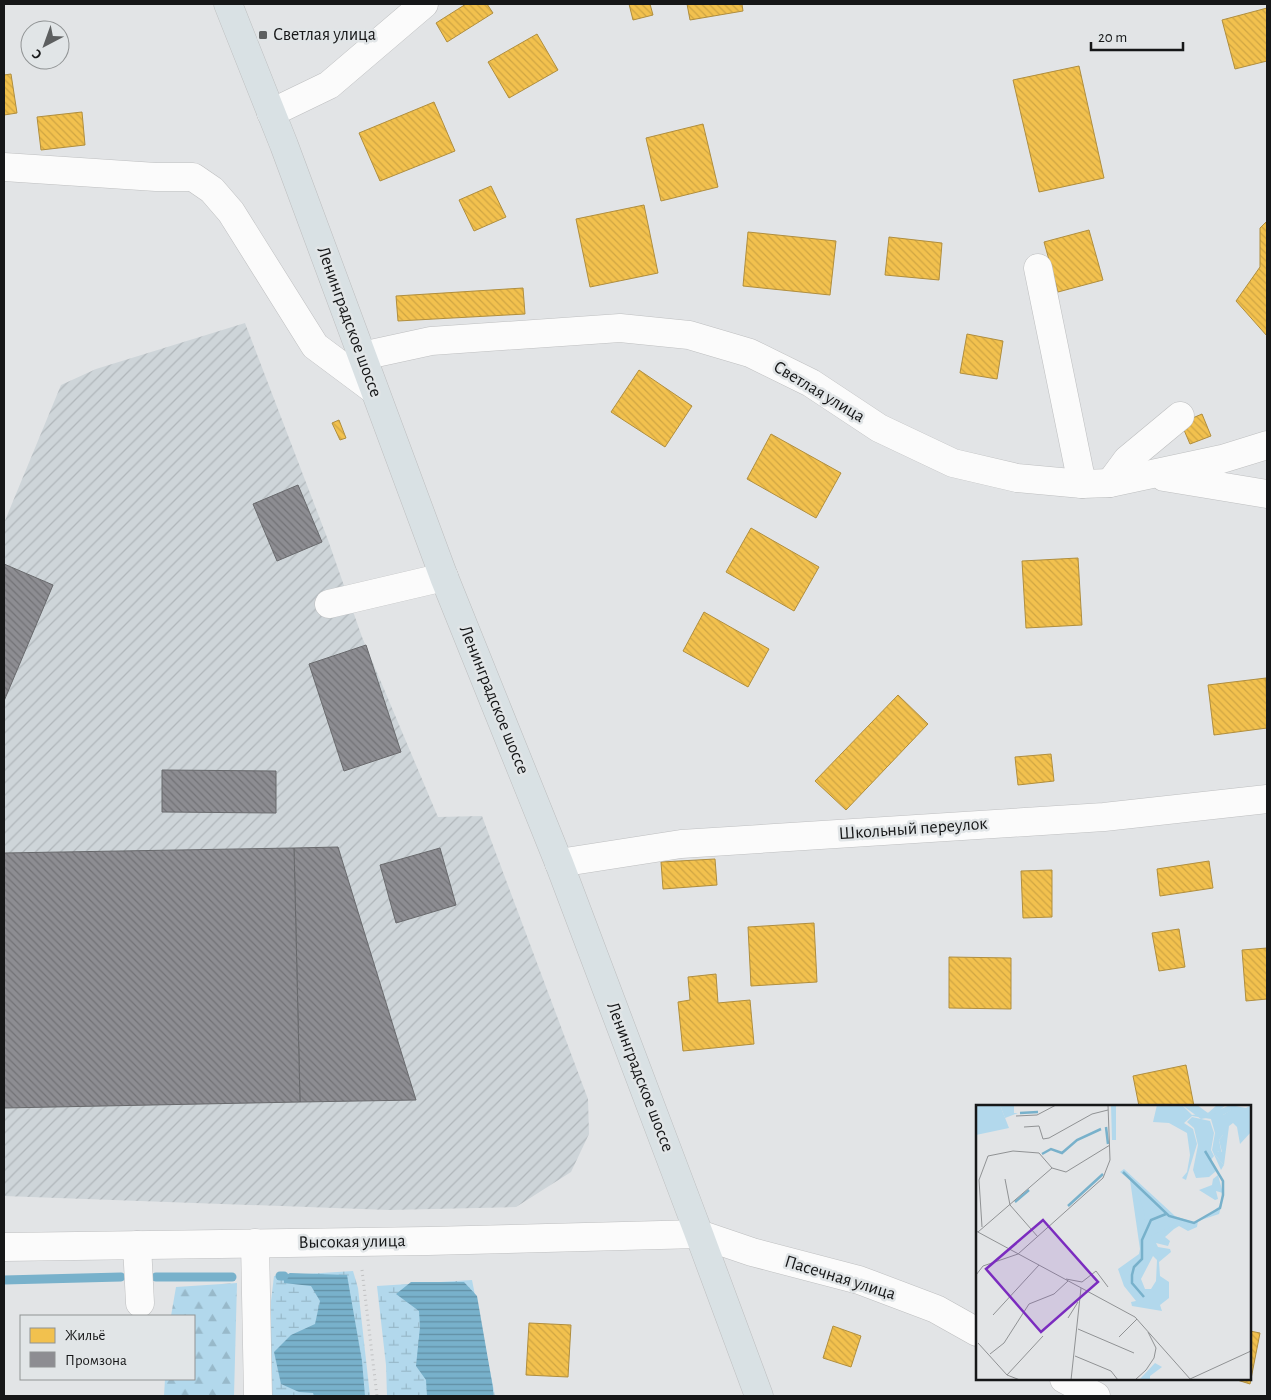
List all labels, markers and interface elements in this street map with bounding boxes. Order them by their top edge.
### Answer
north arrow [20,20,70,70]
scale bar [1091,20,1184,52]
place label: Светлая улица [273,26,376,44]
marker: Светлая улица [257,29,269,41]
text: 20 m [1098,30,1127,45]
text: С [29,46,45,62]
street label: Ленинградское шоссе [313,244,385,400]
street label: Светлая улица [770,358,868,426]
street label: Ленинградское шоссе [456,623,532,777]
street label: Школьный переулок [838,815,989,843]
street label: Ленинградское шоссе [603,1000,677,1154]
inset map [976,1105,1251,1380]
street label: Высокая улица [298,1232,406,1252]
street label: Пасечная улица [782,1253,898,1303]
legend [20,1315,195,1380]
text: Жильё [65,1328,105,1343]
text: Промзона [65,1353,127,1368]

